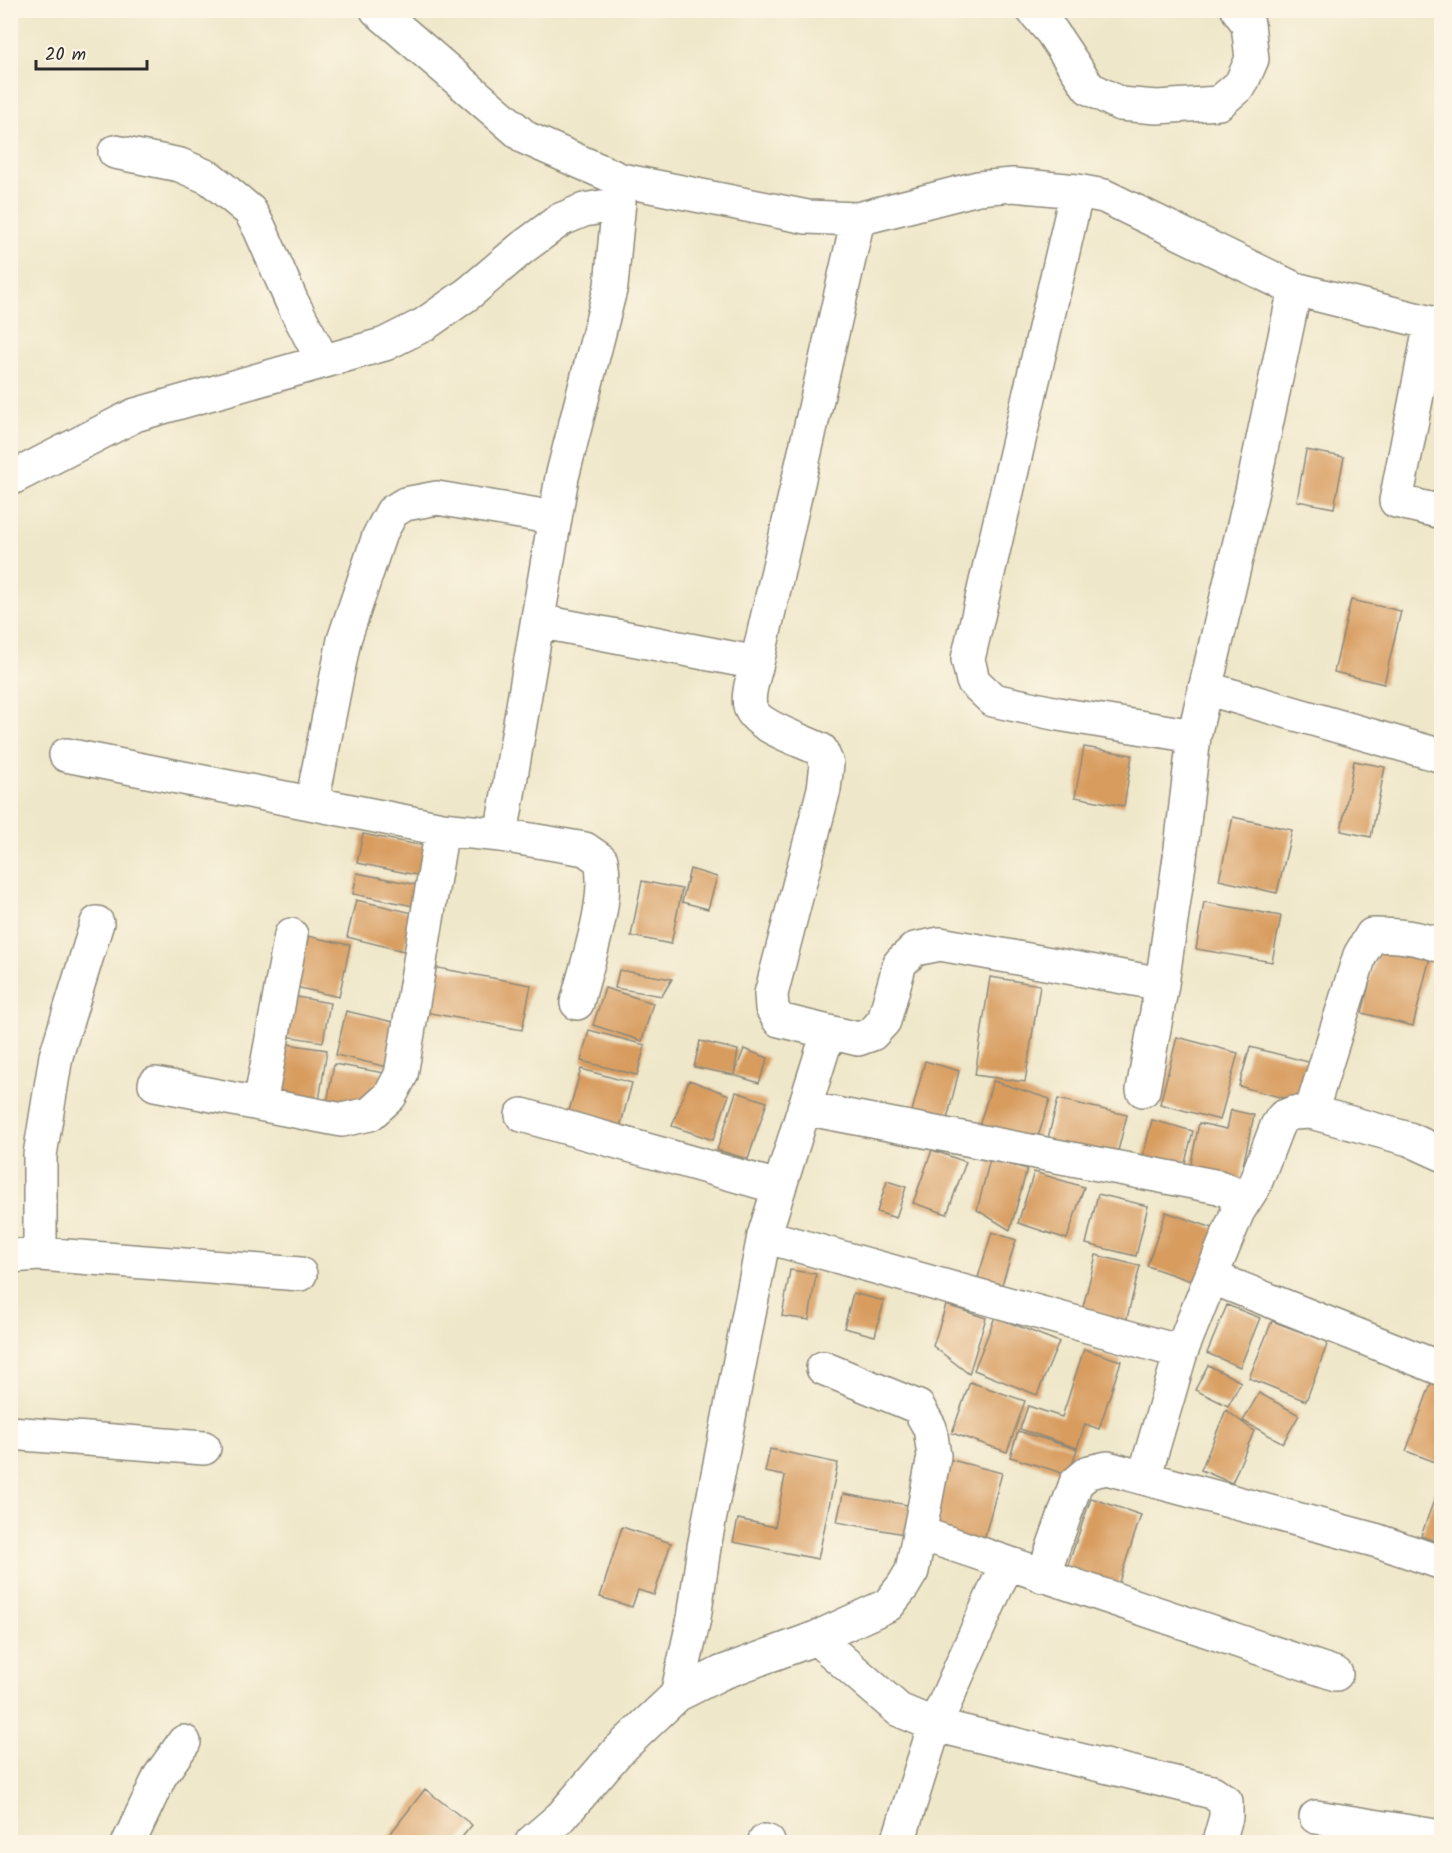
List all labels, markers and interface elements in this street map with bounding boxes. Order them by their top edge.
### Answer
scale bar [36,33,147,71]
text: 20 m [45,41,86,70]

